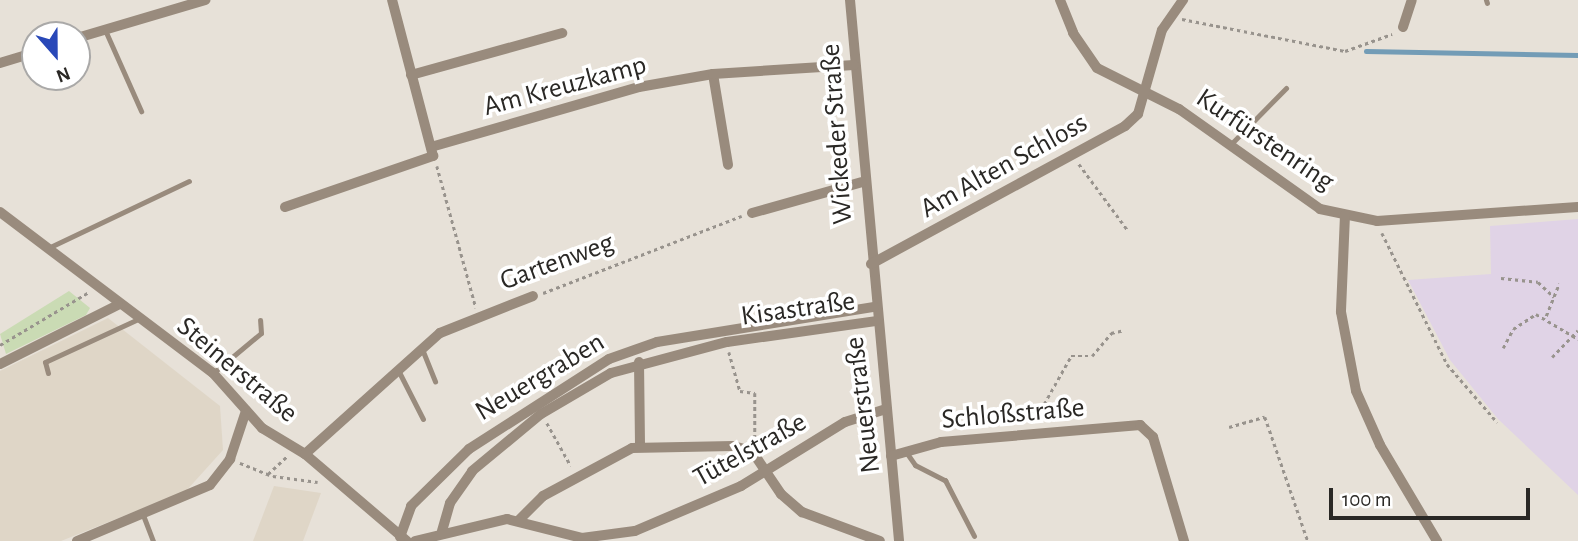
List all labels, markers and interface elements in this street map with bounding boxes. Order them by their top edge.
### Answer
north arrow [21,21,91,91]
street label: Wickeder Straße [814,42,860,226]
street label: Am Kreuzkamp [480,48,650,124]
text: N [53,63,73,85]
street label: Kurfürstenring [1190,82,1340,198]
street label: Am Alten Schloss [915,106,1093,226]
street label: Gartenweg [496,226,618,298]
street label: Kisastraße [739,284,857,334]
street label: Steinerstraße [170,310,304,430]
street label: Neuergraben [469,325,611,429]
street label: Neuerstraße [838,335,888,475]
street label: Schloßstraße [940,391,1086,437]
street label: Tütelstraße [688,405,812,495]
scale bar [1333,475,1534,518]
text: 100 m [1342,489,1392,510]

